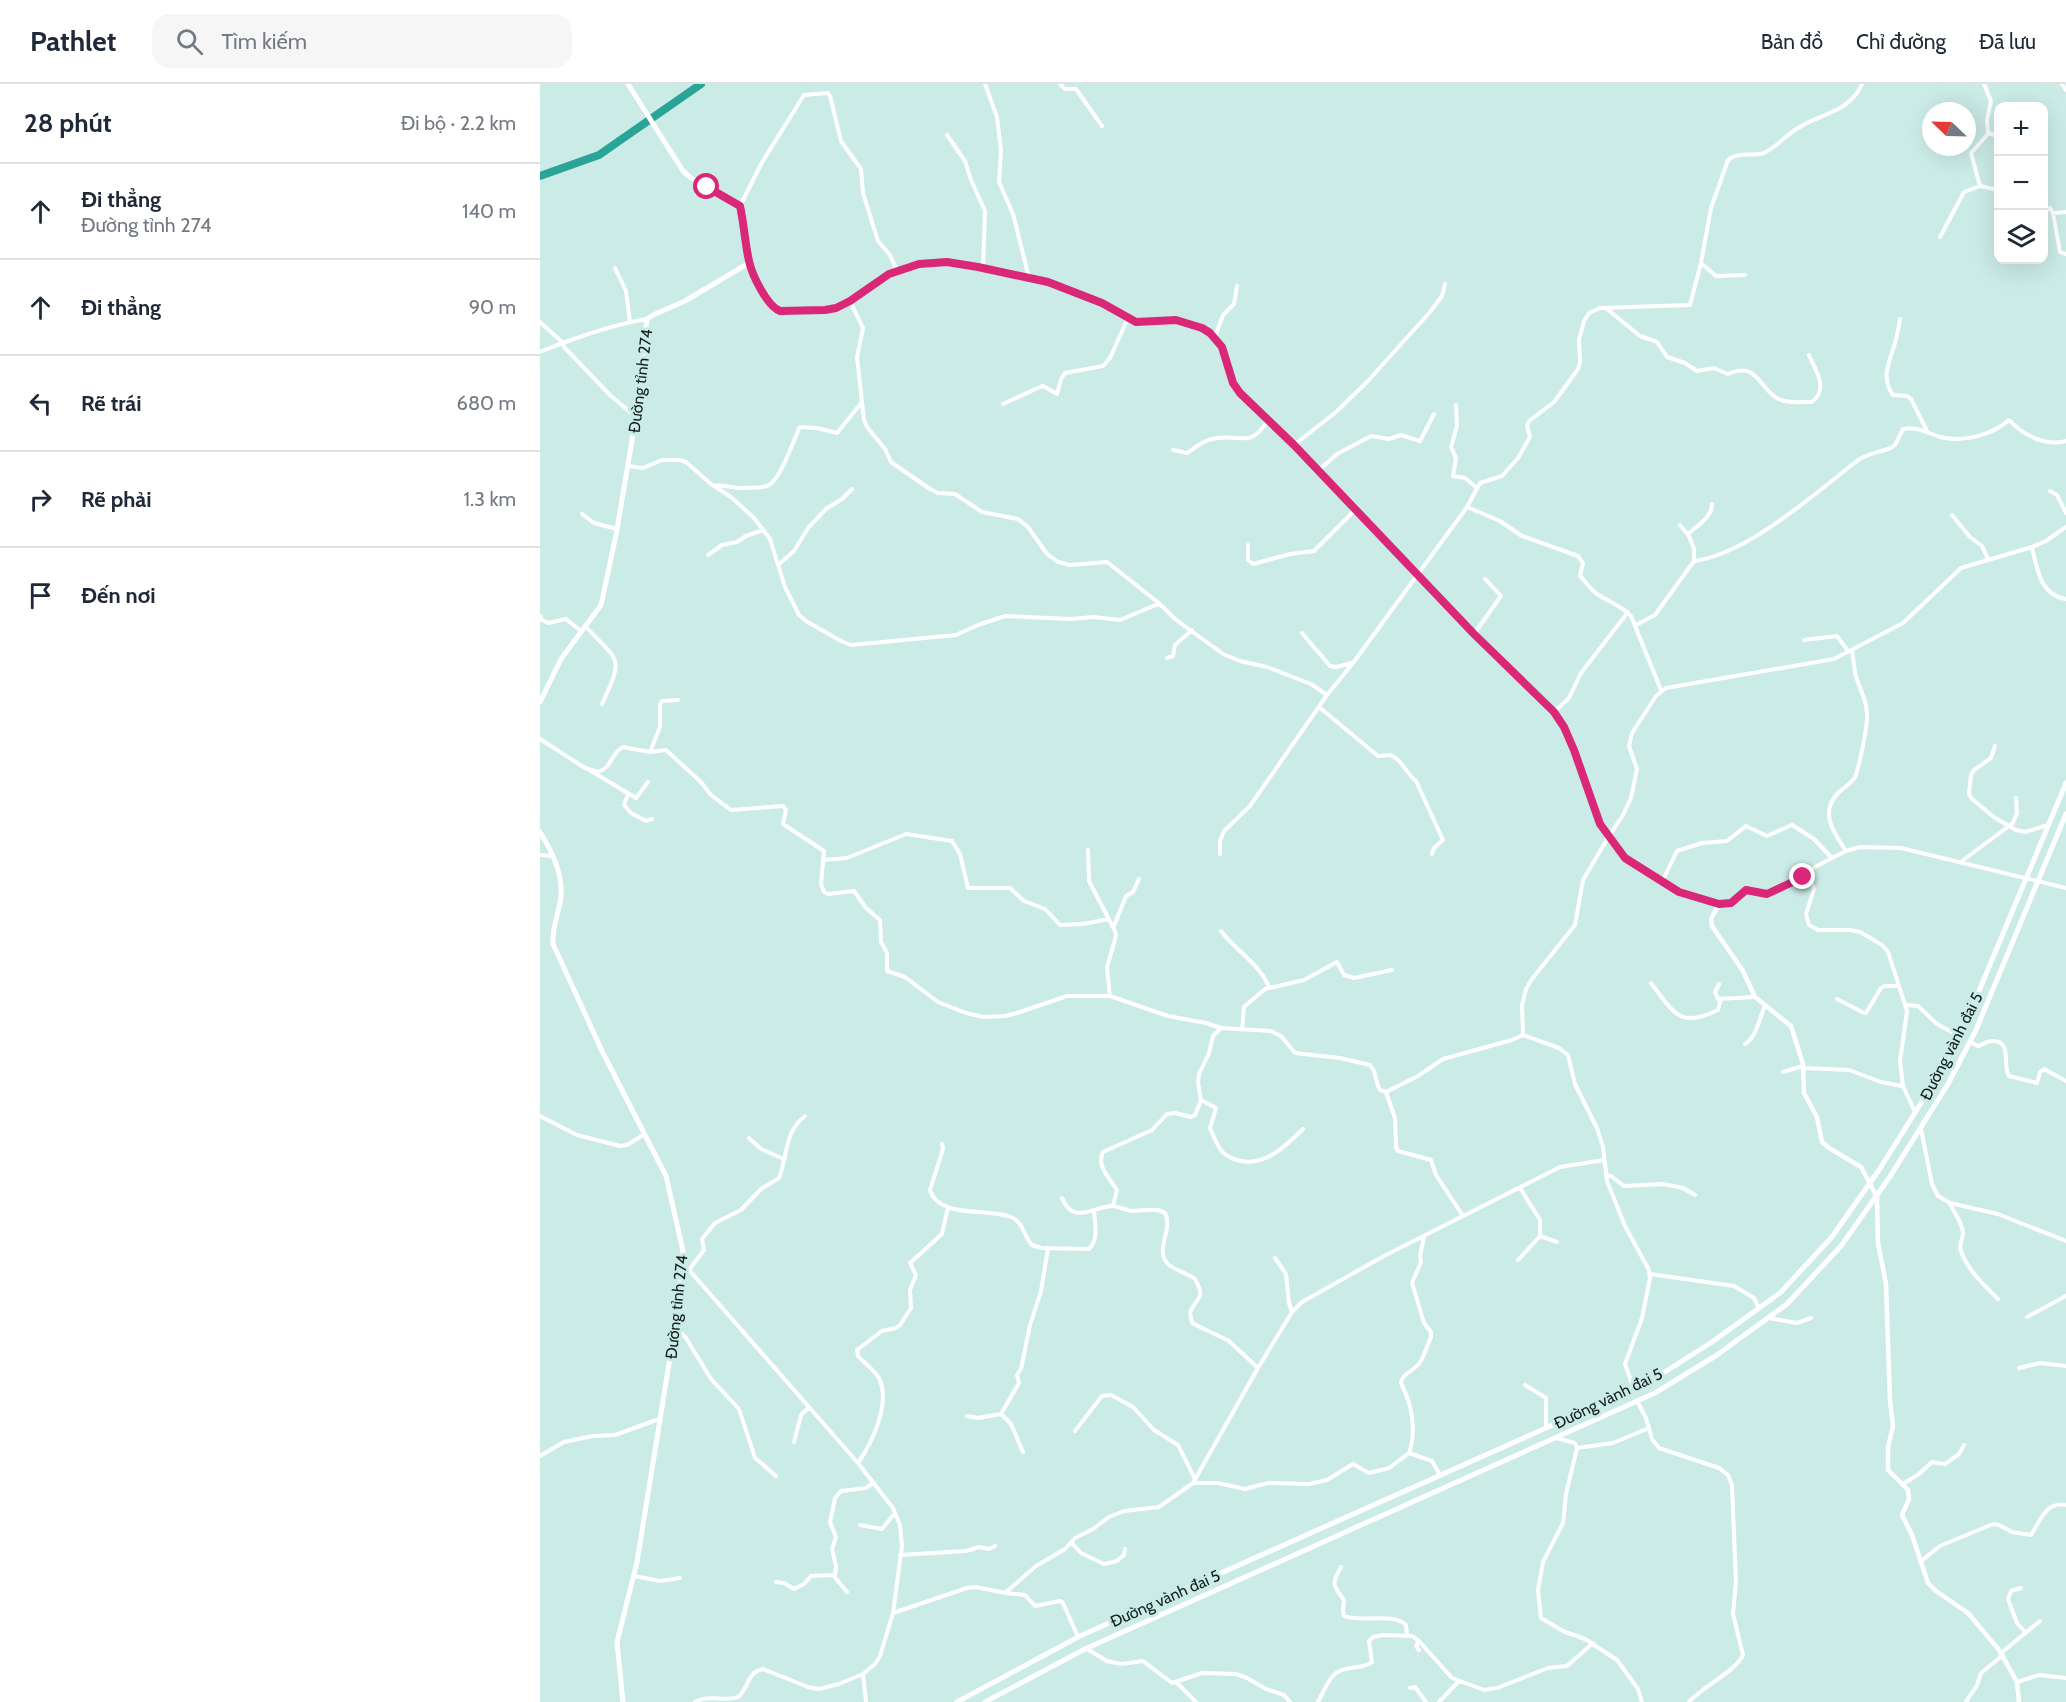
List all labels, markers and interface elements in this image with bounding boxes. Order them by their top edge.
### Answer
search box [152,14,572,68]
text: Pathlet [30,24,116,58]
icon: search [173,25,206,58]
text: Tìm kiếm [221,28,307,55]
text: Bản đồ [1761,29,1823,54]
text: Chỉ đường [1856,29,1946,54]
text: Đã lưu [1979,29,2036,54]
north arrow [1922,102,1976,156]
map controls [1994,102,2048,264]
button: + [1994,102,2048,156]
text: 28 phút [24,107,112,139]
text: Đi bộ · 2.2 km [401,111,516,135]
button: − [1994,156,2048,210]
route start [693,173,719,199]
text: Đi thẳng [81,186,161,213]
icon: ahead [24,195,57,228]
text: 140 m [462,199,516,223]
button: layers [1994,210,2048,264]
text: Đường tỉnh 274 [81,213,212,237]
icon: ahead [24,291,57,324]
text: Đi thẳng [81,294,161,321]
text: 90 m [469,295,516,319]
street label: Đường tỉnh 274 [625,328,656,434]
icon: left [24,387,57,420]
text: Rẽ trái [81,390,142,417]
text: 680 m [457,391,516,415]
icon: right [24,483,57,516]
text: Rẽ phải [81,486,152,513]
text: 1.3 km [464,487,516,511]
icon: arrive [24,579,57,612]
text: Đến nơi [81,582,155,609]
route end [1789,863,1815,889]
street label: Đường vành đai 5 [1916,989,1987,1103]
street label: Đường tỉnh 274 [662,1254,691,1360]
street label: Đường vành đai 5 [1551,1364,1666,1433]
street label: Đường vành đai 5 [1107,1566,1223,1631]

